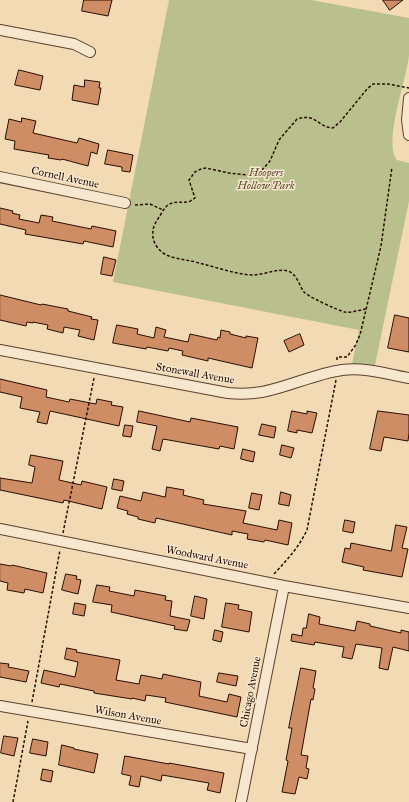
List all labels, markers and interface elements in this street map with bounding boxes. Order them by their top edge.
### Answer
street label: Cornell Avenue [30,164,100,192]
park label: Hoopers Hollow Park [237,166,295,192]
street label: Stonewall Avenue [155,361,235,387]
street label: Woodward Avenue [165,544,249,572]
street label: Chicago Avenue [238,655,264,729]
street label: Wilson Avenue [94,704,162,728]

